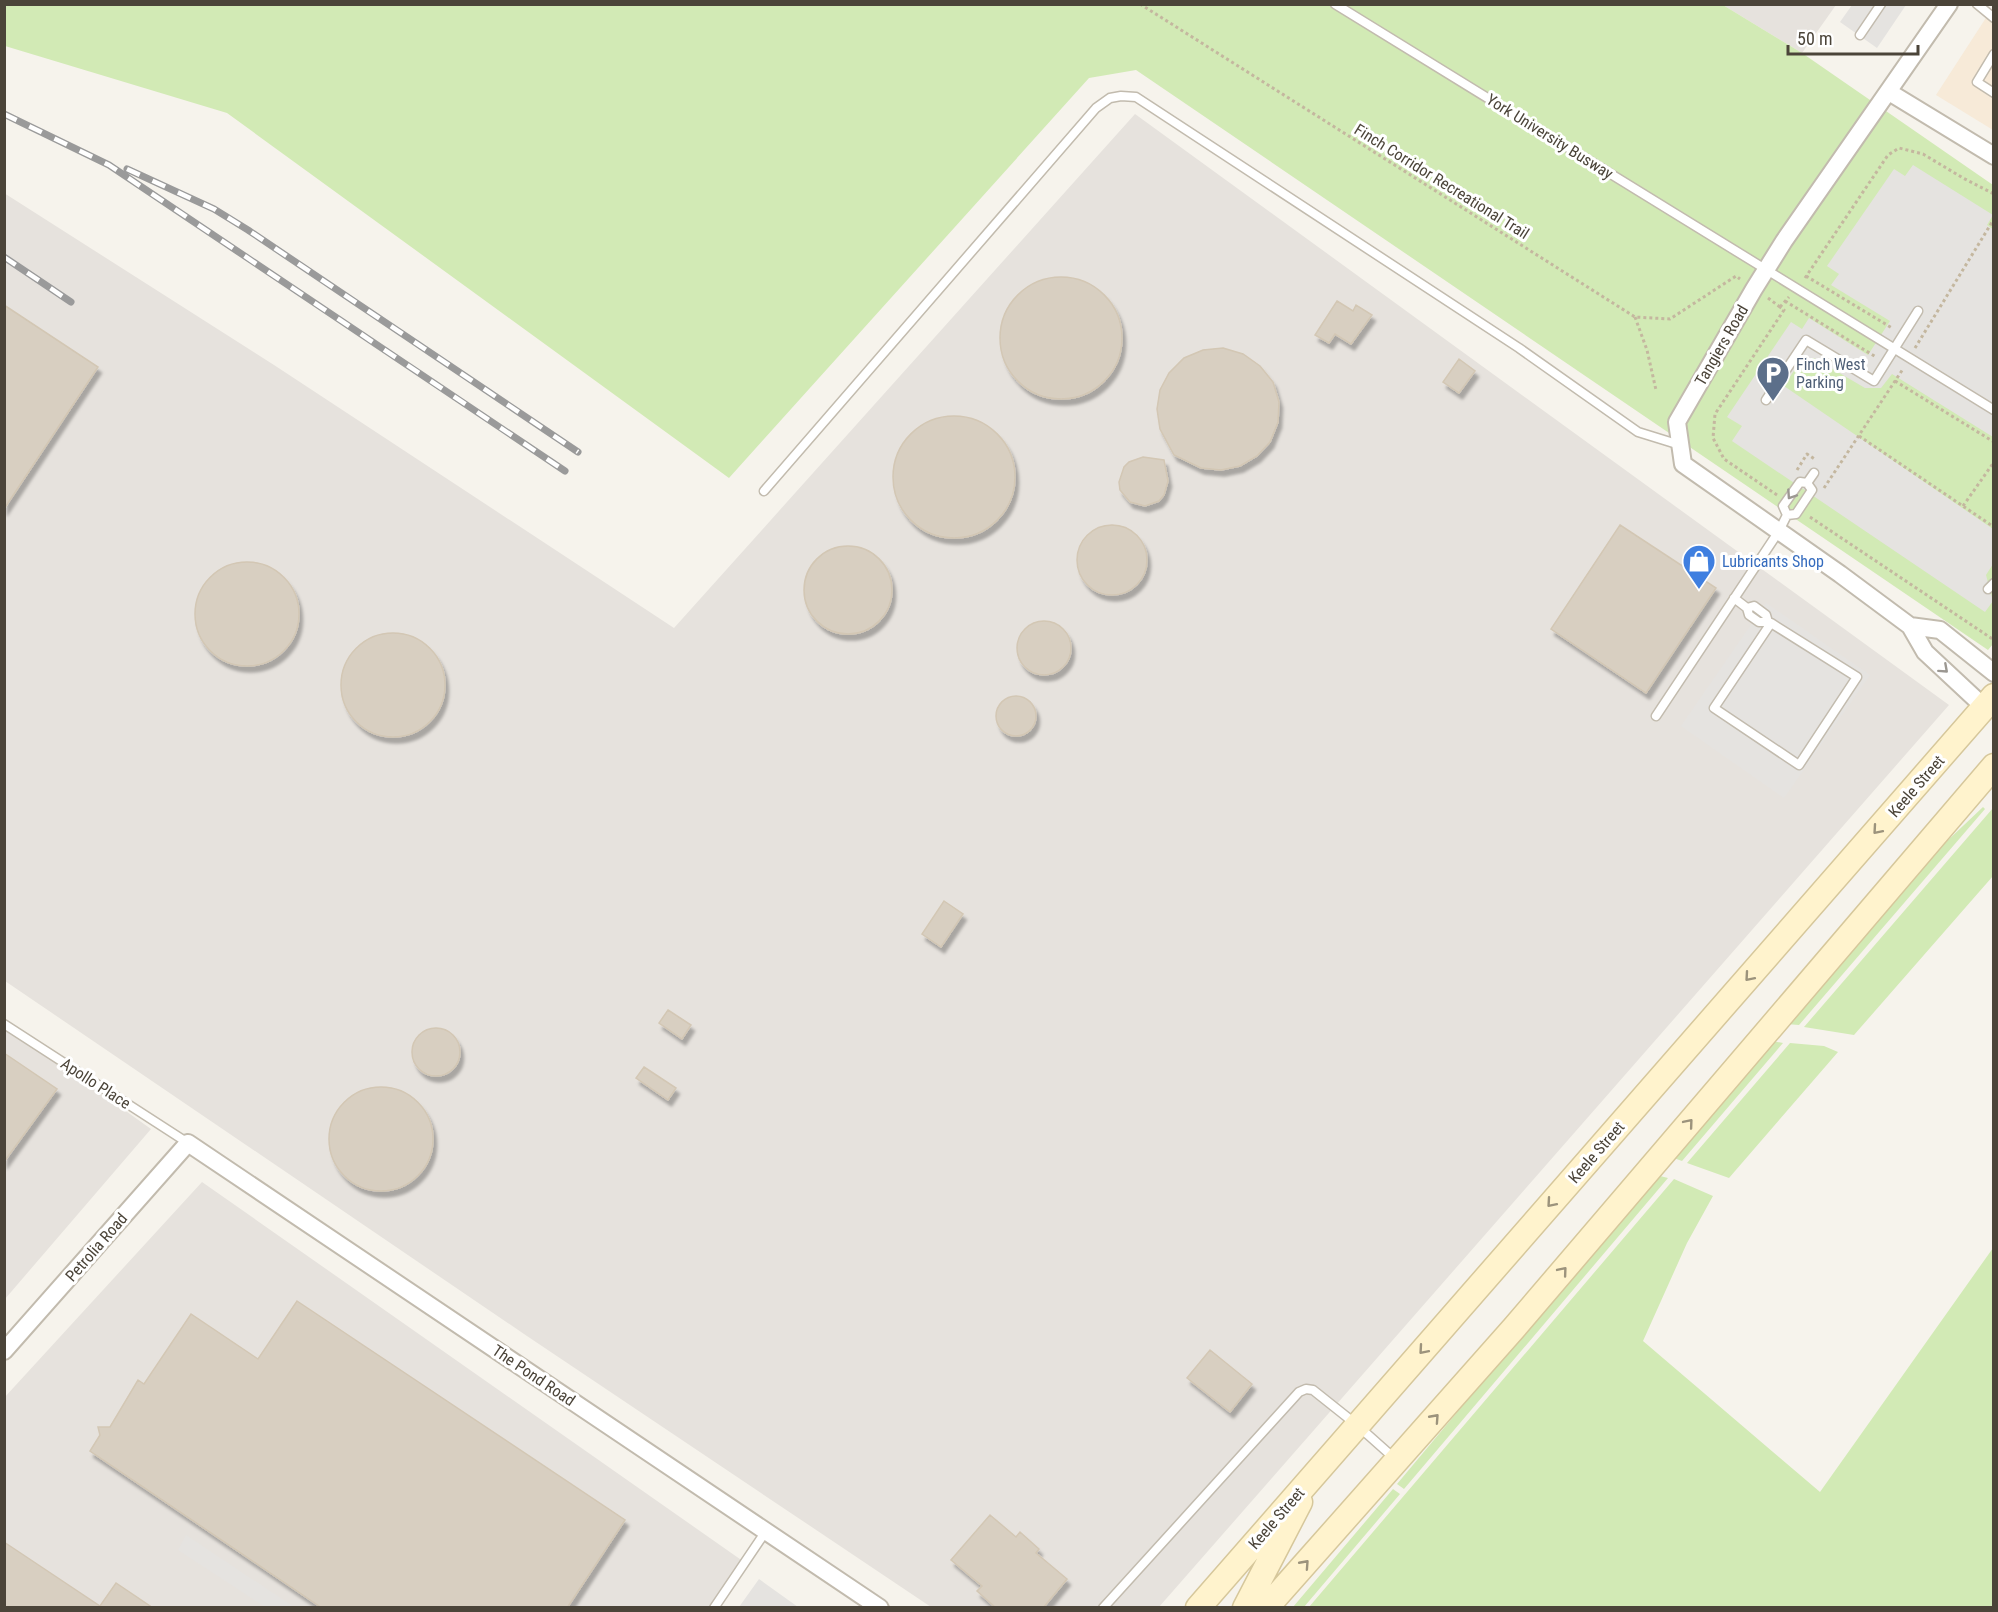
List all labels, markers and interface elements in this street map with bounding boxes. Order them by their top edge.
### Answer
scale bar [1788,18,1918,56]
text: 50 m [1797,28,1832,49]
street label: York University Busway [1483,90,1617,183]
street label: Finch Corridor Recreational Trail [1351,120,1533,243]
street label: Tangiers Road [1691,302,1752,389]
parking icon: Finch West Parking [1755,355,1791,402]
place label: Finch West Parking [1796,355,1866,392]
one-way arrow [1787,488,1798,499]
shop icon: Lubricants Shop [1681,543,1717,590]
place label: Lubricants Shop [1722,552,1824,571]
one-way arrow [1937,662,1948,673]
street label: Keele Street [1884,751,1949,821]
one-way arrow [1873,823,1884,834]
one-way arrow [1745,970,1756,981]
street label: Apollo Place [57,1054,134,1113]
street label: Keele Street [1564,1117,1629,1187]
one-way arrow [1682,1119,1693,1130]
one-way arrow [1547,1196,1558,1207]
street label: Petrolia Road [61,1209,131,1285]
one-way arrow [1556,1267,1567,1278]
street label: The Pond Road [489,1341,579,1410]
one-way arrow [1419,1343,1430,1353]
one-way arrow [1428,1414,1439,1425]
street label: Keele Street [1244,1483,1309,1553]
one-way arrow [1298,1560,1309,1571]

